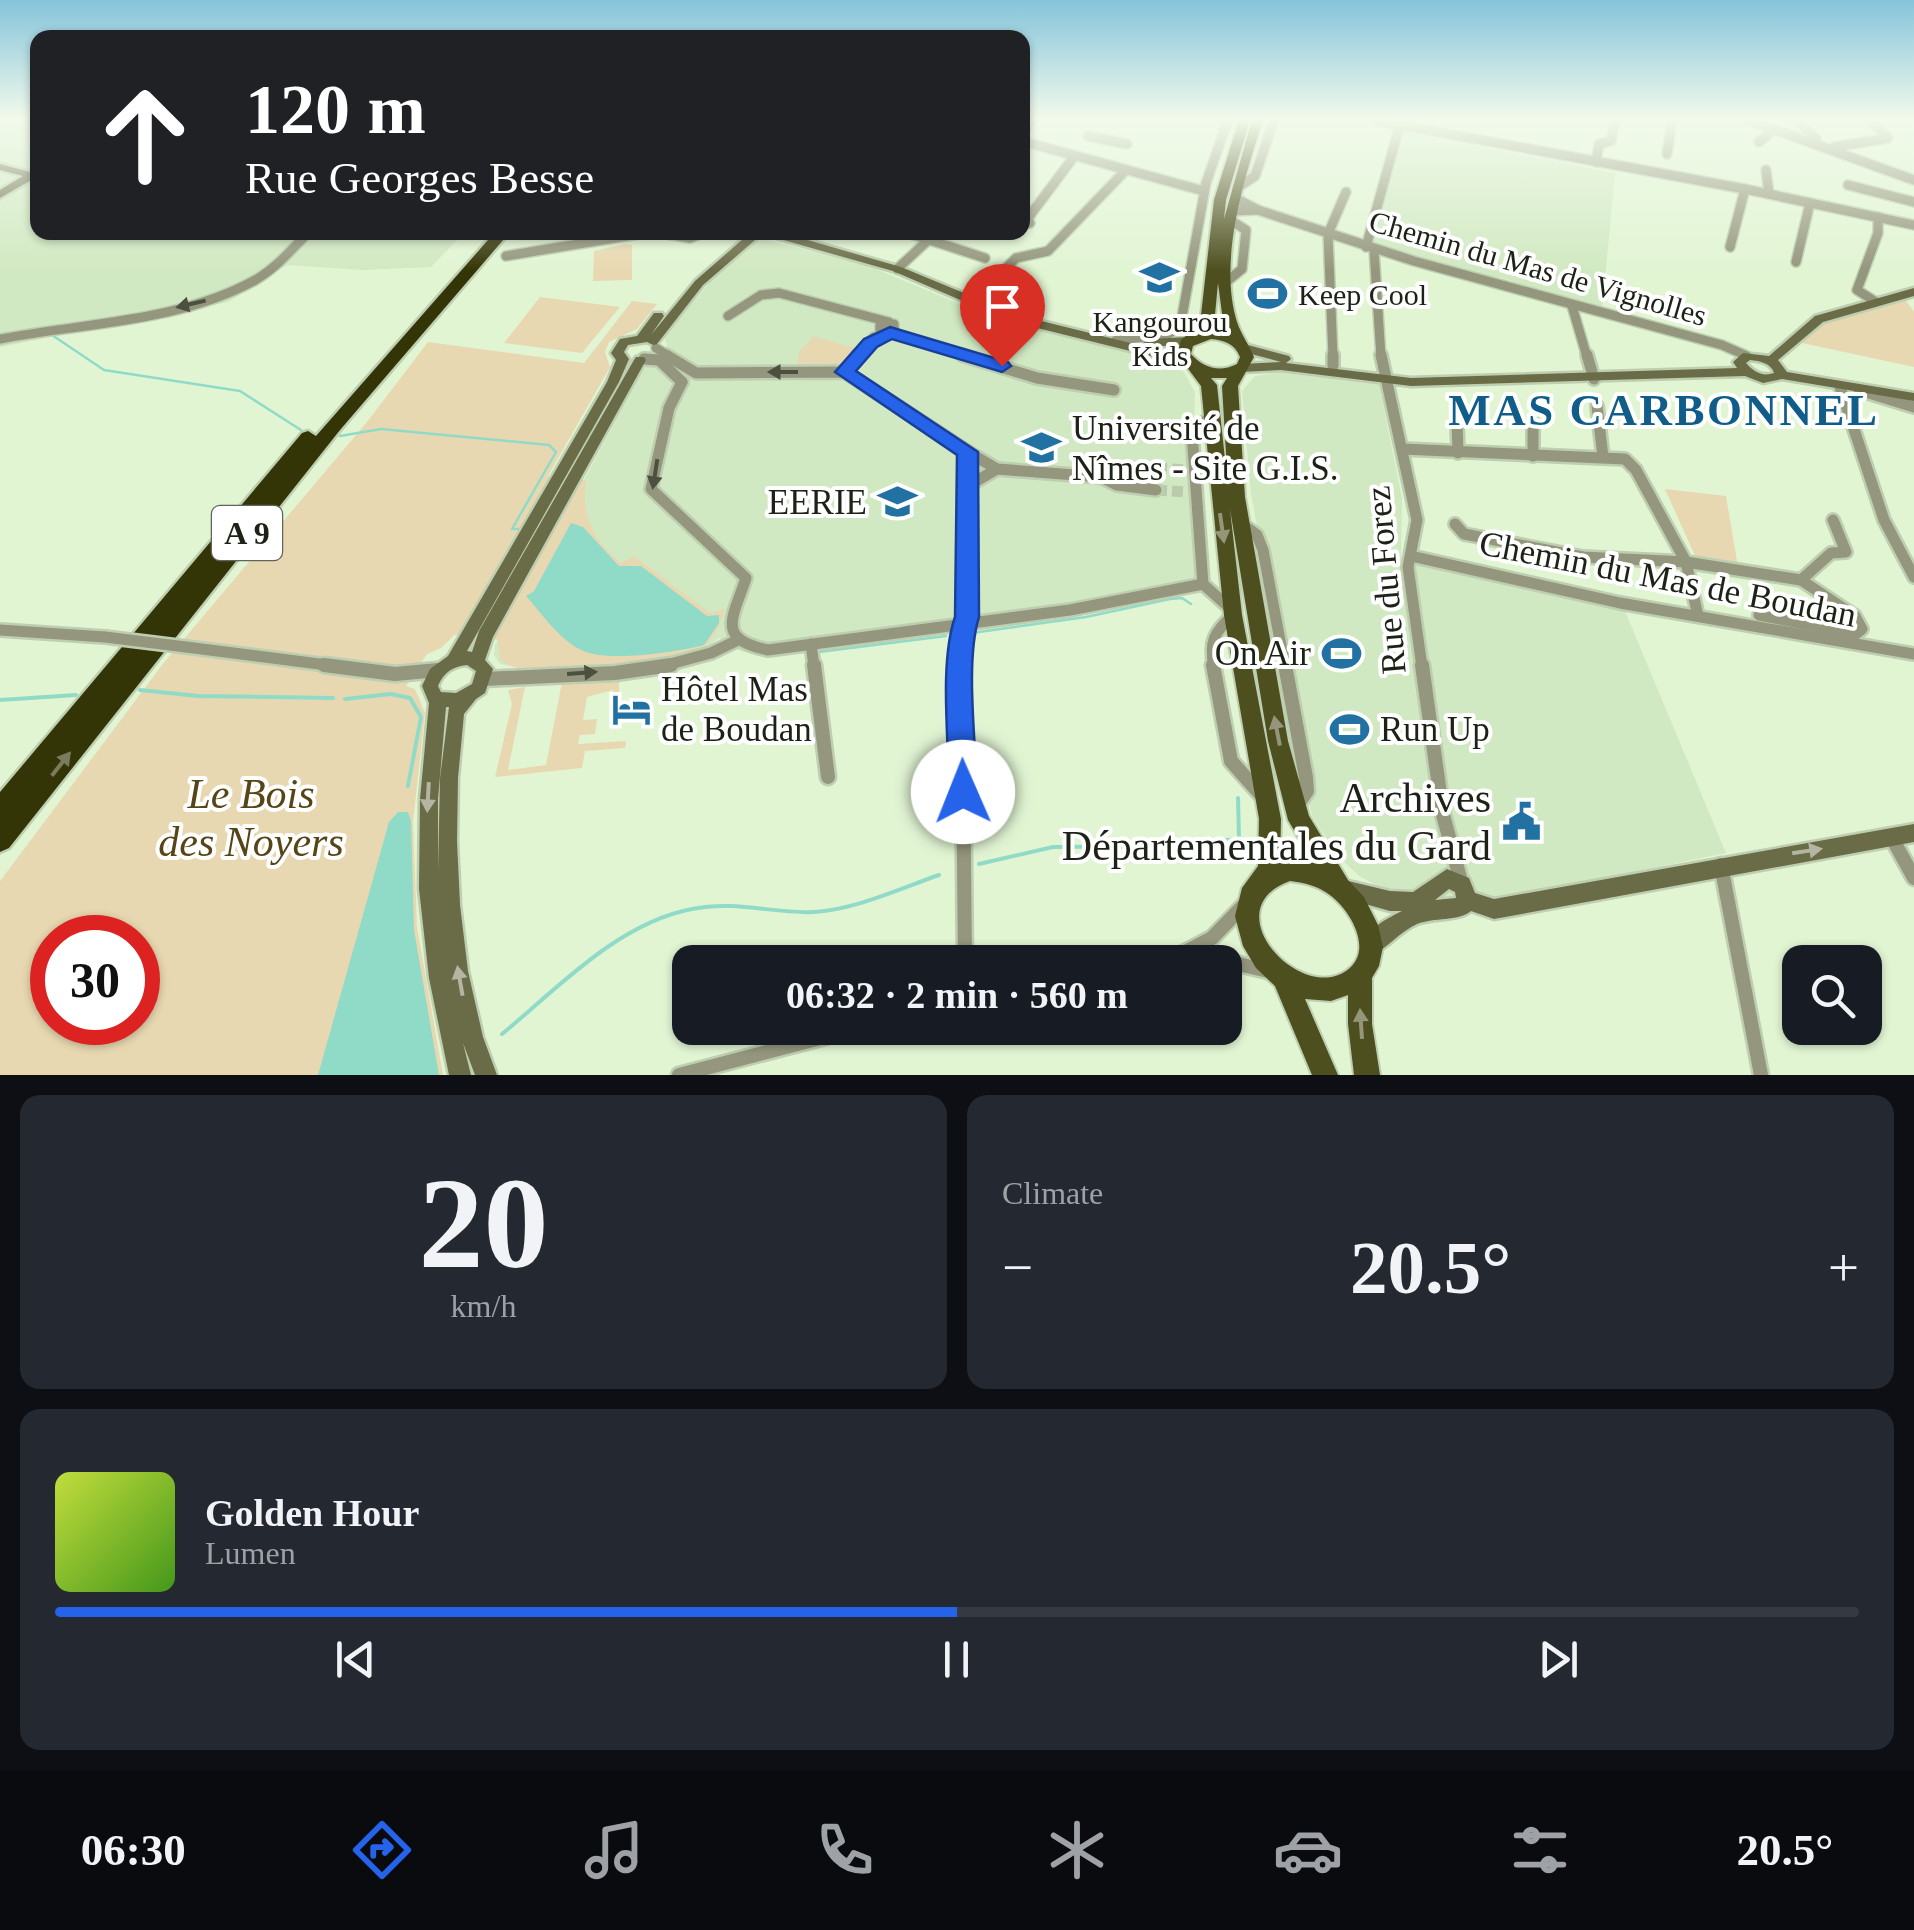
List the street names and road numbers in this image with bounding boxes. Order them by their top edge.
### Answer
street label: Chemin du Mas de Vignolles [1366,204,1710,332]
street label: Rue du Forez [1358,484,1414,676]
road number: A 9 [212,506,282,560]
street label: Chemin du Mas de Boudan [1476,523,1860,635]

